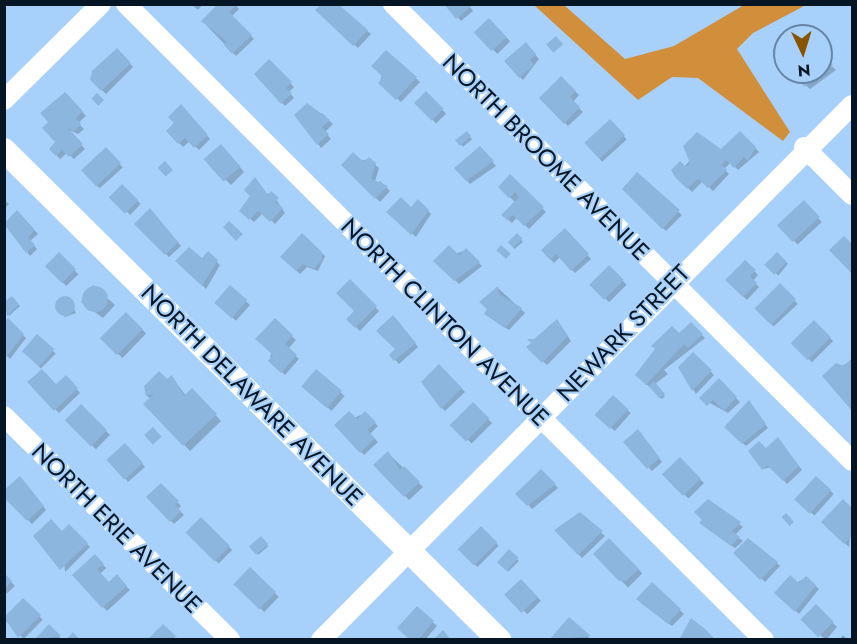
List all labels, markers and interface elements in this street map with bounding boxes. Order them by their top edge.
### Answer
north arrow [773,24,833,84]
street label: NORTH BROOME AVENUE [437,48,655,266]
text: N [797,59,811,82]
street label: NORTH CLINTON AVENUE [335,212,555,432]
street label: NEWARK STREET [551,259,695,407]
street label: NORTH DELAWARE AVENUE [135,278,369,512]
street label: NORTH ERIE AVENUE [26,437,208,619]

